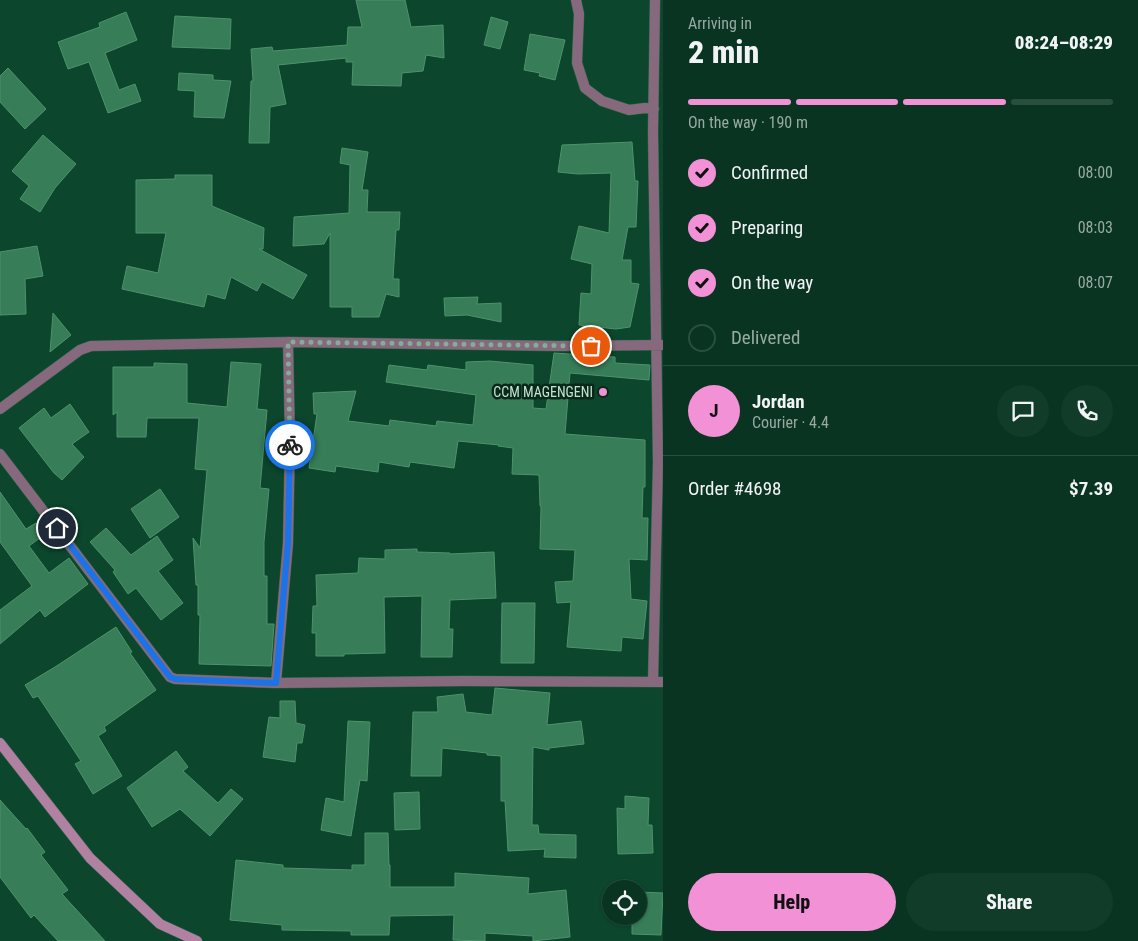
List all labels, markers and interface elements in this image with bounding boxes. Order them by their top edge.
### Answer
text: Arriving in [688,14,752,33]
text: 08:24–08:29 [1015,31,1113,54]
text: 2 min [688,33,759,71]
text: On the way · 190 m [688,113,808,132]
icon: check [688,159,716,187]
text: Confirmed [731,161,808,184]
text: 08:00 [1078,163,1113,182]
icon: check [688,214,716,242]
text: Preparing [731,216,803,239]
text: 08:03 [1078,218,1113,237]
icon: check [688,269,716,297]
text: On the way [731,271,813,294]
text: 08:07 [1078,273,1113,292]
pin [570,325,612,367]
text: Delivered [731,326,800,349]
icon: bag [577,332,605,360]
place label: CCM MAGENGENI [493,384,593,400]
button: chat [997,385,1049,437]
button: phone [1061,385,1113,437]
marker: CCM MAGENGENI [597,386,609,398]
text: Jordan [752,390,805,413]
text: J [709,399,719,422]
text: Courier · 4.4 [752,413,829,432]
courier [265,420,315,470]
icon: bike [276,431,304,459]
text: Order #4698 [688,477,781,500]
text: $7.39 [1069,477,1113,500]
pin [36,507,78,549]
icon: home [43,514,71,542]
button: Help [688,873,896,931]
button: Share [906,873,1113,931]
map controls [602,880,647,925]
button: locate [602,880,647,925]

